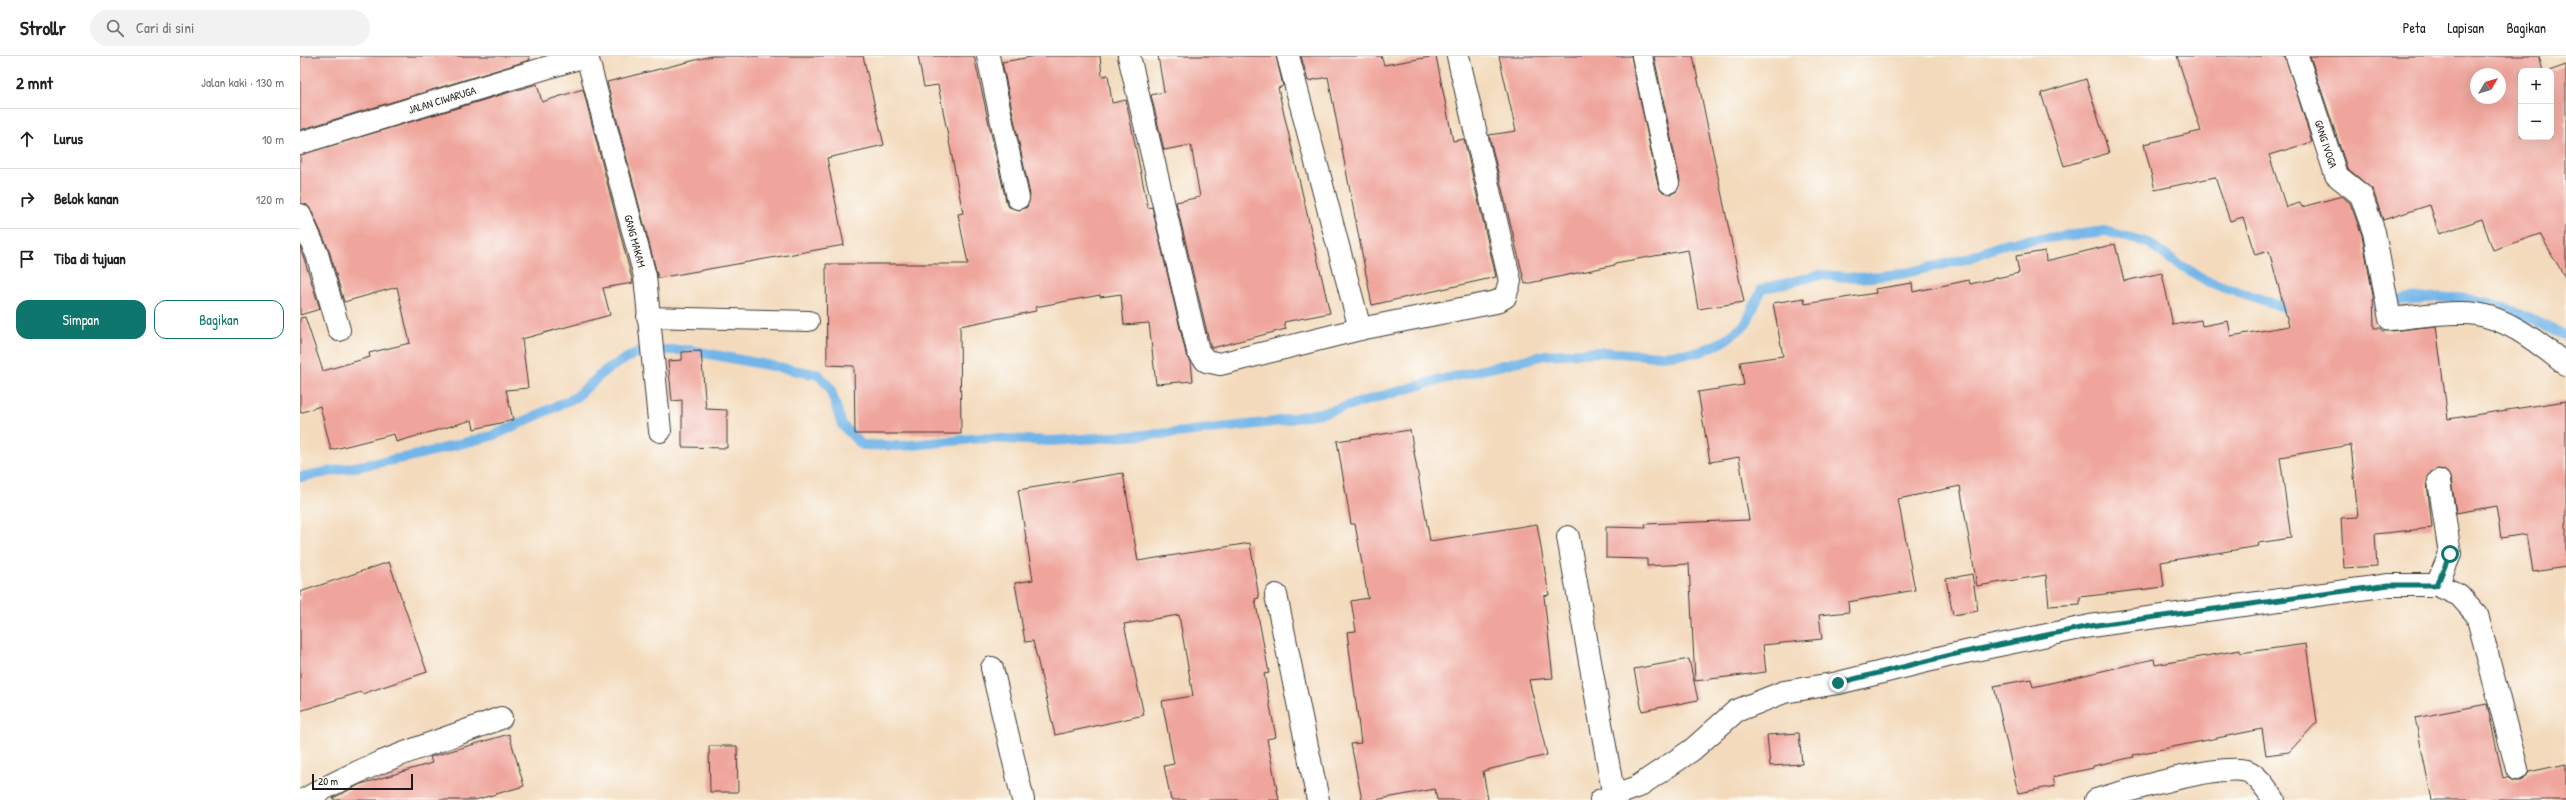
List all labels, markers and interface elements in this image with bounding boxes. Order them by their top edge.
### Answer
search box [90,10,370,46]
text: Strollr [20,15,66,41]
icon: search [104,17,126,39]
text: Cari di sini [136,17,194,38]
text: Peta [2403,18,2425,37]
text: Lapisan [2447,18,2484,37]
text: Bagikan [2506,18,2546,37]
north arrow [2470,68,2506,104]
map controls [2518,68,2554,140]
button: + [2518,68,2554,104]
text: 2 mnt [16,71,53,94]
text: Jalan kaki · 130 m [201,73,284,91]
street label: JALAN CIWARUGA [407,83,478,117]
button: − [2518,104,2554,140]
street label: GANG IVOGA [2312,118,2341,170]
icon: ahead [16,128,38,150]
text: Lurus [54,128,83,149]
text: 10 m [262,130,284,148]
icon: right [16,188,38,210]
text: Belok kanan [54,188,119,209]
text: 120 m [256,190,284,208]
street label: GANG MAKAM [621,213,649,269]
icon: arrive [16,248,38,270]
text: Tiba di tujuan [54,248,126,269]
button: Simpan [16,300,146,339]
button: Bagikan [154,300,284,339]
route start [2441,545,2459,563]
route end [1829,674,1847,692]
scale bar [312,772,413,791]
text: 20 m [318,774,338,788]

